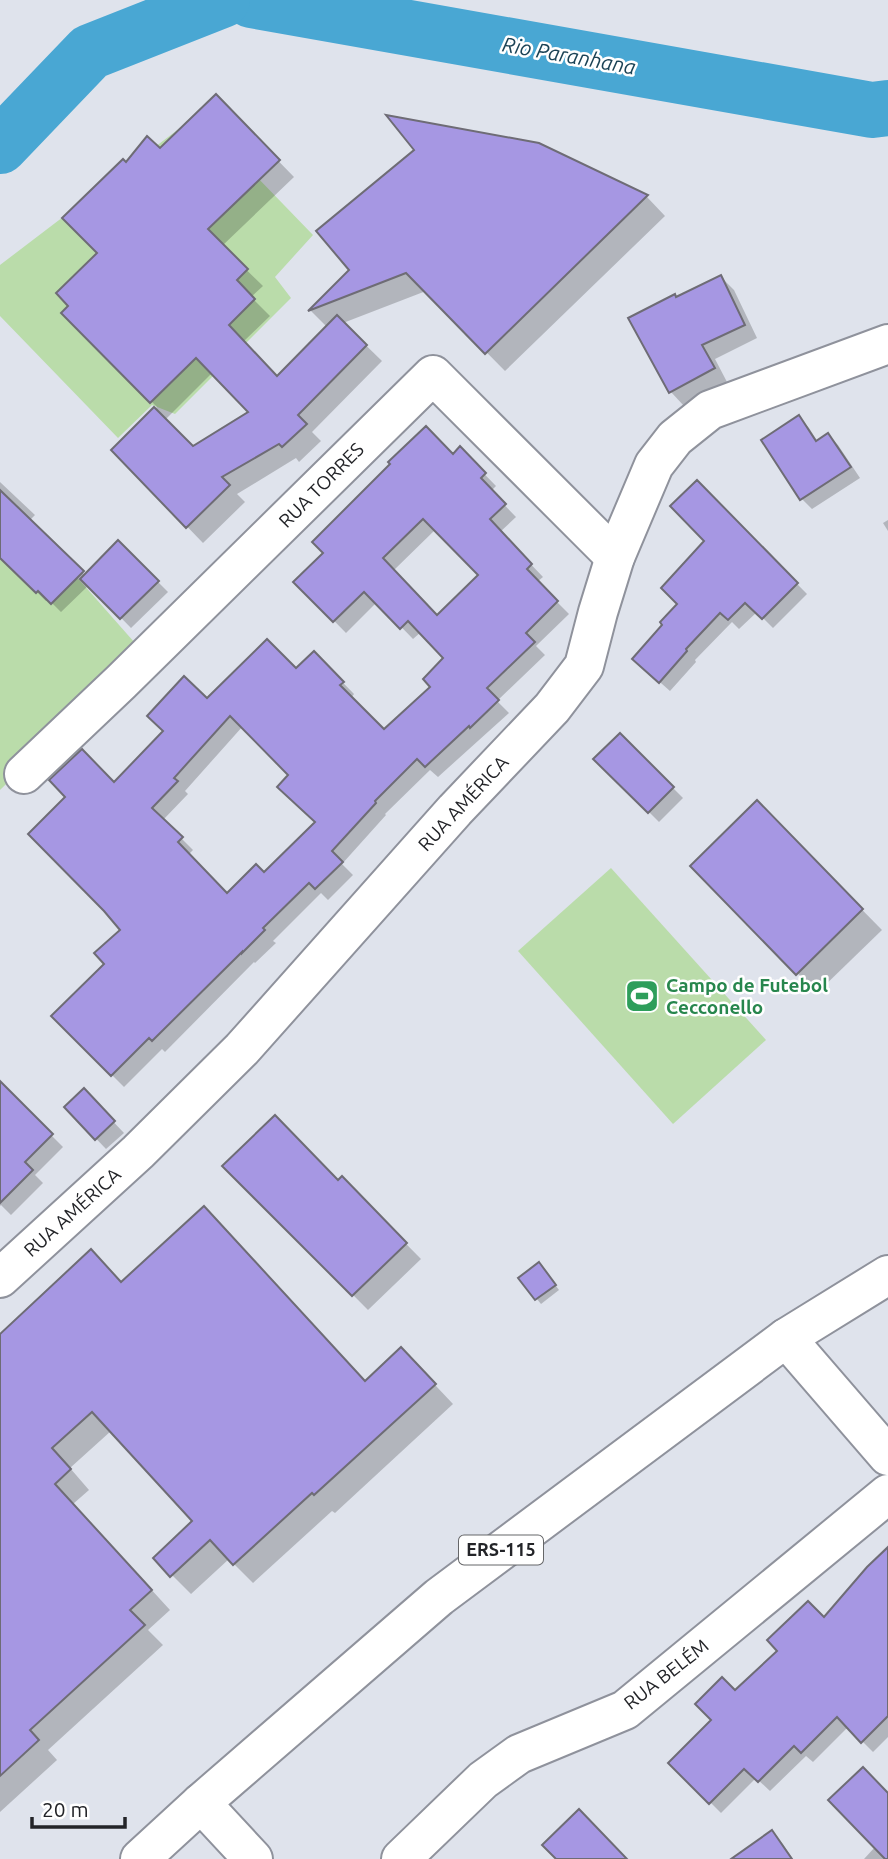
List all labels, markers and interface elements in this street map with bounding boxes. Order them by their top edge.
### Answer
water label: Rio Paranhana [501,31,638,79]
street label: RUA TORRES [274,438,368,532]
street label: RUA AMÉRICA [413,750,513,855]
place label: Campo de Futebol Cecconello [666,974,828,1018]
sports icon: Campo de Futebol Cecconello [623,977,661,1015]
street label: RUA AMÉRICA [19,1163,125,1261]
road number: ERS-115 [459,1535,543,1564]
street label: RUA BELÉM [619,1634,713,1714]
scale bar [32,1786,124,1830]
text: 20 m [42,1797,89,1821]

